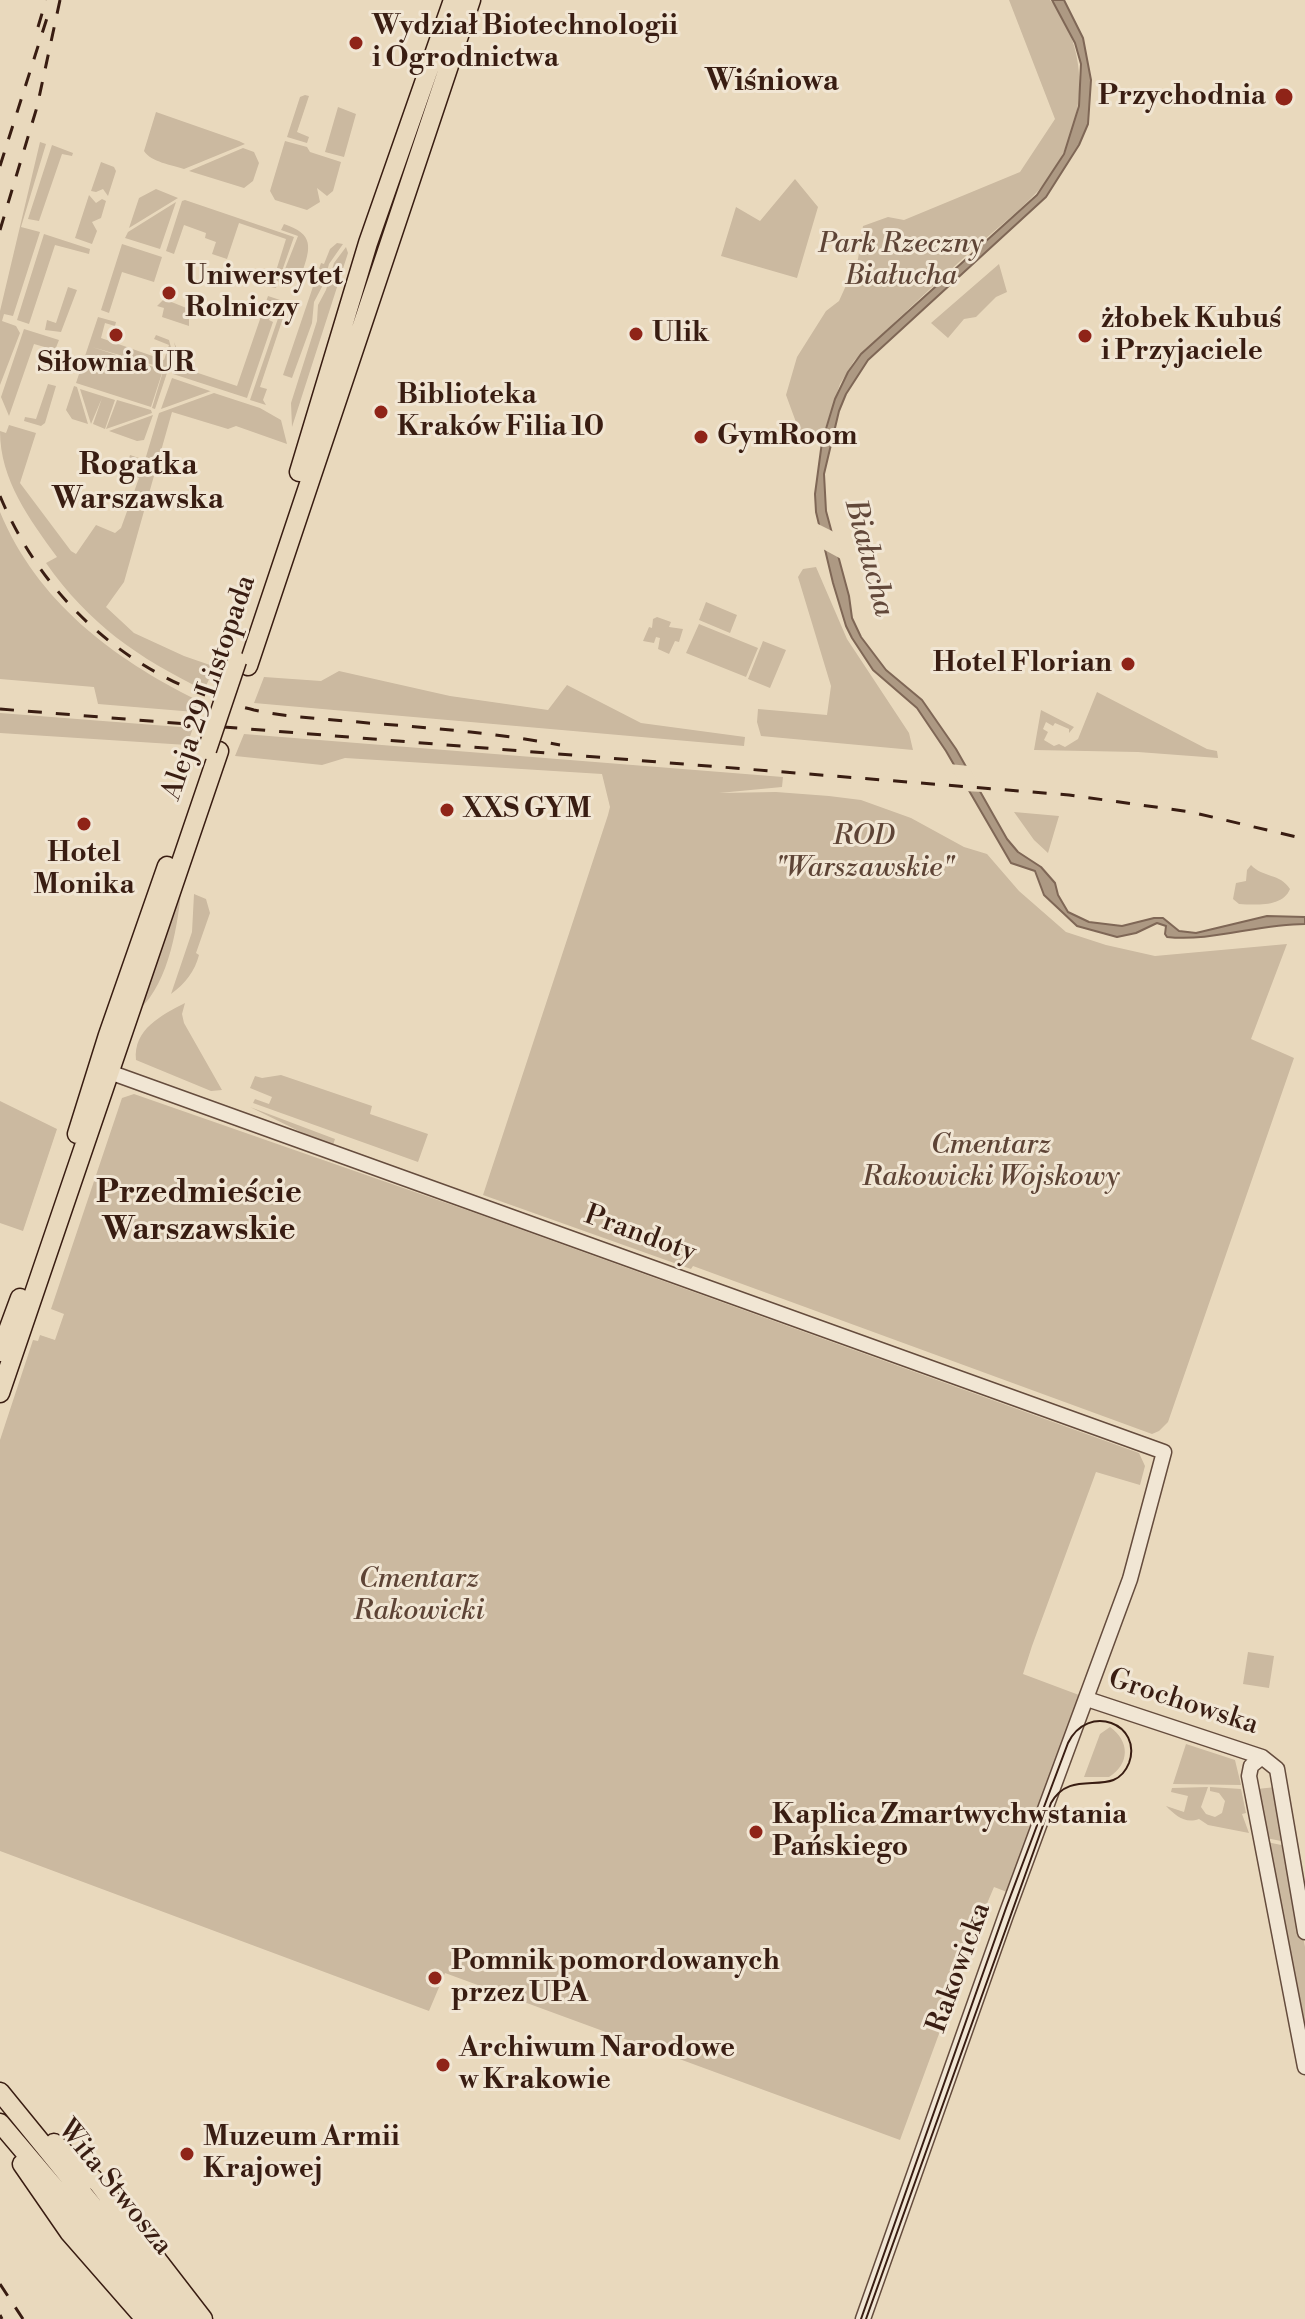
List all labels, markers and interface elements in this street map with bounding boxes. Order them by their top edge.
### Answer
place label: Wydział Biotechnologii i Ogrodnictwa [372,10,678,76]
marker: Wydział Biotechnologii i Ogrodnictwa [347,34,365,52]
district label: Wiśniowa [705,65,839,101]
place label: Przychodnia [1098,80,1266,114]
marker: Przychodnia [1273,86,1295,108]
park label: Park Rzeczny Białucha [818,228,984,294]
place label: Uniwersytet Rolniczy [185,260,343,326]
marker: Uniwersytet Rolniczy [160,284,178,302]
place label: żłobek Kubuś i Przyjaciele [1101,303,1281,369]
place label: Ulik [652,317,709,351]
marker: Ulik [627,325,645,343]
marker: Siłownia UR [107,326,125,344]
marker: żłobek Kubuś i Przyjaciele [1076,327,1094,345]
place label: Siłownia UR [37,347,195,381]
place label: Biblioteka Kraków Filia 10 [397,379,604,445]
marker: Biblioteka Kraków Filia 10 [372,403,390,421]
place label: GymRoom [717,420,857,454]
marker: GymRoom [692,428,710,446]
district label: Rogatka Warszawska [52,449,224,520]
water label: Białucha [835,495,901,621]
street label: Aleja 29 Listopada [156,571,264,805]
place label: Hotel Florian [933,647,1112,681]
marker: Hotel Florian [1119,655,1137,673]
place label: XXS GYM [463,793,591,827]
marker: XXS GYM [438,801,456,819]
marker: Hotel Monika [75,815,93,833]
park label: ROD "Warszawskie" [775,820,953,886]
place label: Hotel Monika [33,837,135,903]
park label: Cmentarz Rakowicki Wojskowy [862,1129,1120,1195]
district label: Przedmieście Warszawskie [96,1175,302,1250]
street label: Prandoty [579,1199,701,1271]
park label: Cmentarz Rakowicki [354,1563,484,1629]
street label: Grochowska [1104,1663,1262,1743]
place label: Kaplica Zmartwychwstania Pańskiego [772,1799,1127,1865]
marker: Kaplica Zmartwychwstania Pańskiego [747,1823,765,1841]
street label: Rakowicka [921,1898,999,2038]
place label: Pomnik pomordowanych przez UPA [451,1945,780,2011]
marker: Pomnik pomordowanych przez UPA [426,1969,444,1987]
place label: Archiwum Narodowe w Krakowie [459,2032,735,2098]
marker: Archiwum Narodowe w Krakowie [434,2056,452,2074]
street label: Wita Stwosza [49,2114,179,2262]
place label: Muzeum Armii Krajowej [203,2121,400,2187]
marker: Muzeum Armii Krajowej [178,2145,196,2163]

